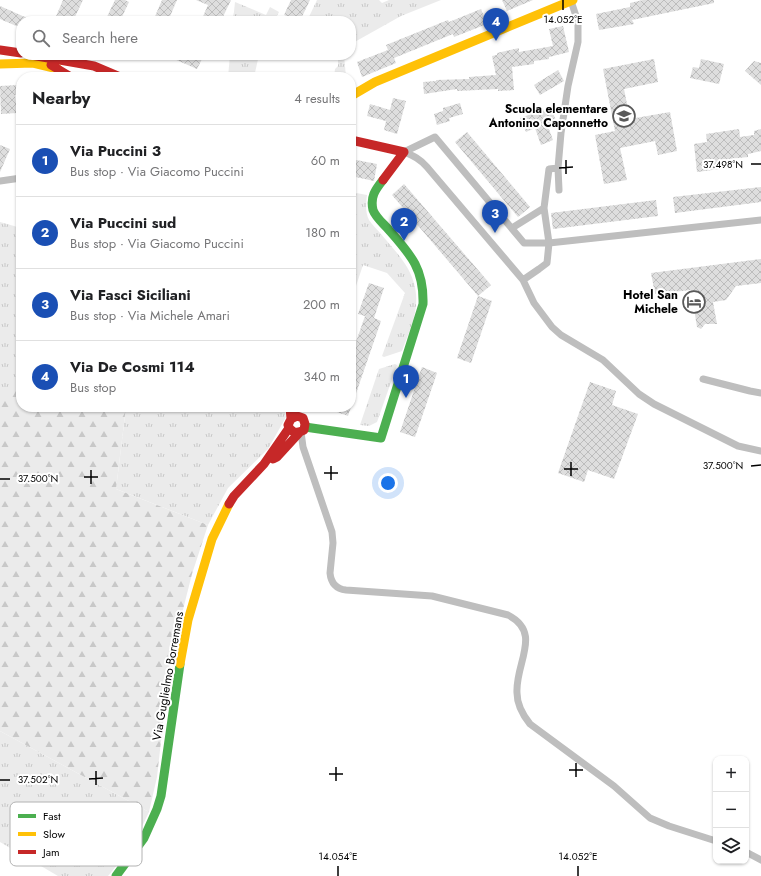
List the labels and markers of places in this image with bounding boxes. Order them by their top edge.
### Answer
pin: 4 [483,8,509,41]
place label: Scuola elementare Antonino Caponnetto [488,100,608,132]
school or university icon: Scuola elementare Antonino Caponnetto [611,103,637,129]
pin: 3 [482,200,508,233]
pin: 2 [391,208,417,241]
place label: Hotel San Michele [623,286,678,318]
hotel icon: Hotel San Michele [681,289,707,315]
pin: 1 [393,365,419,398]

